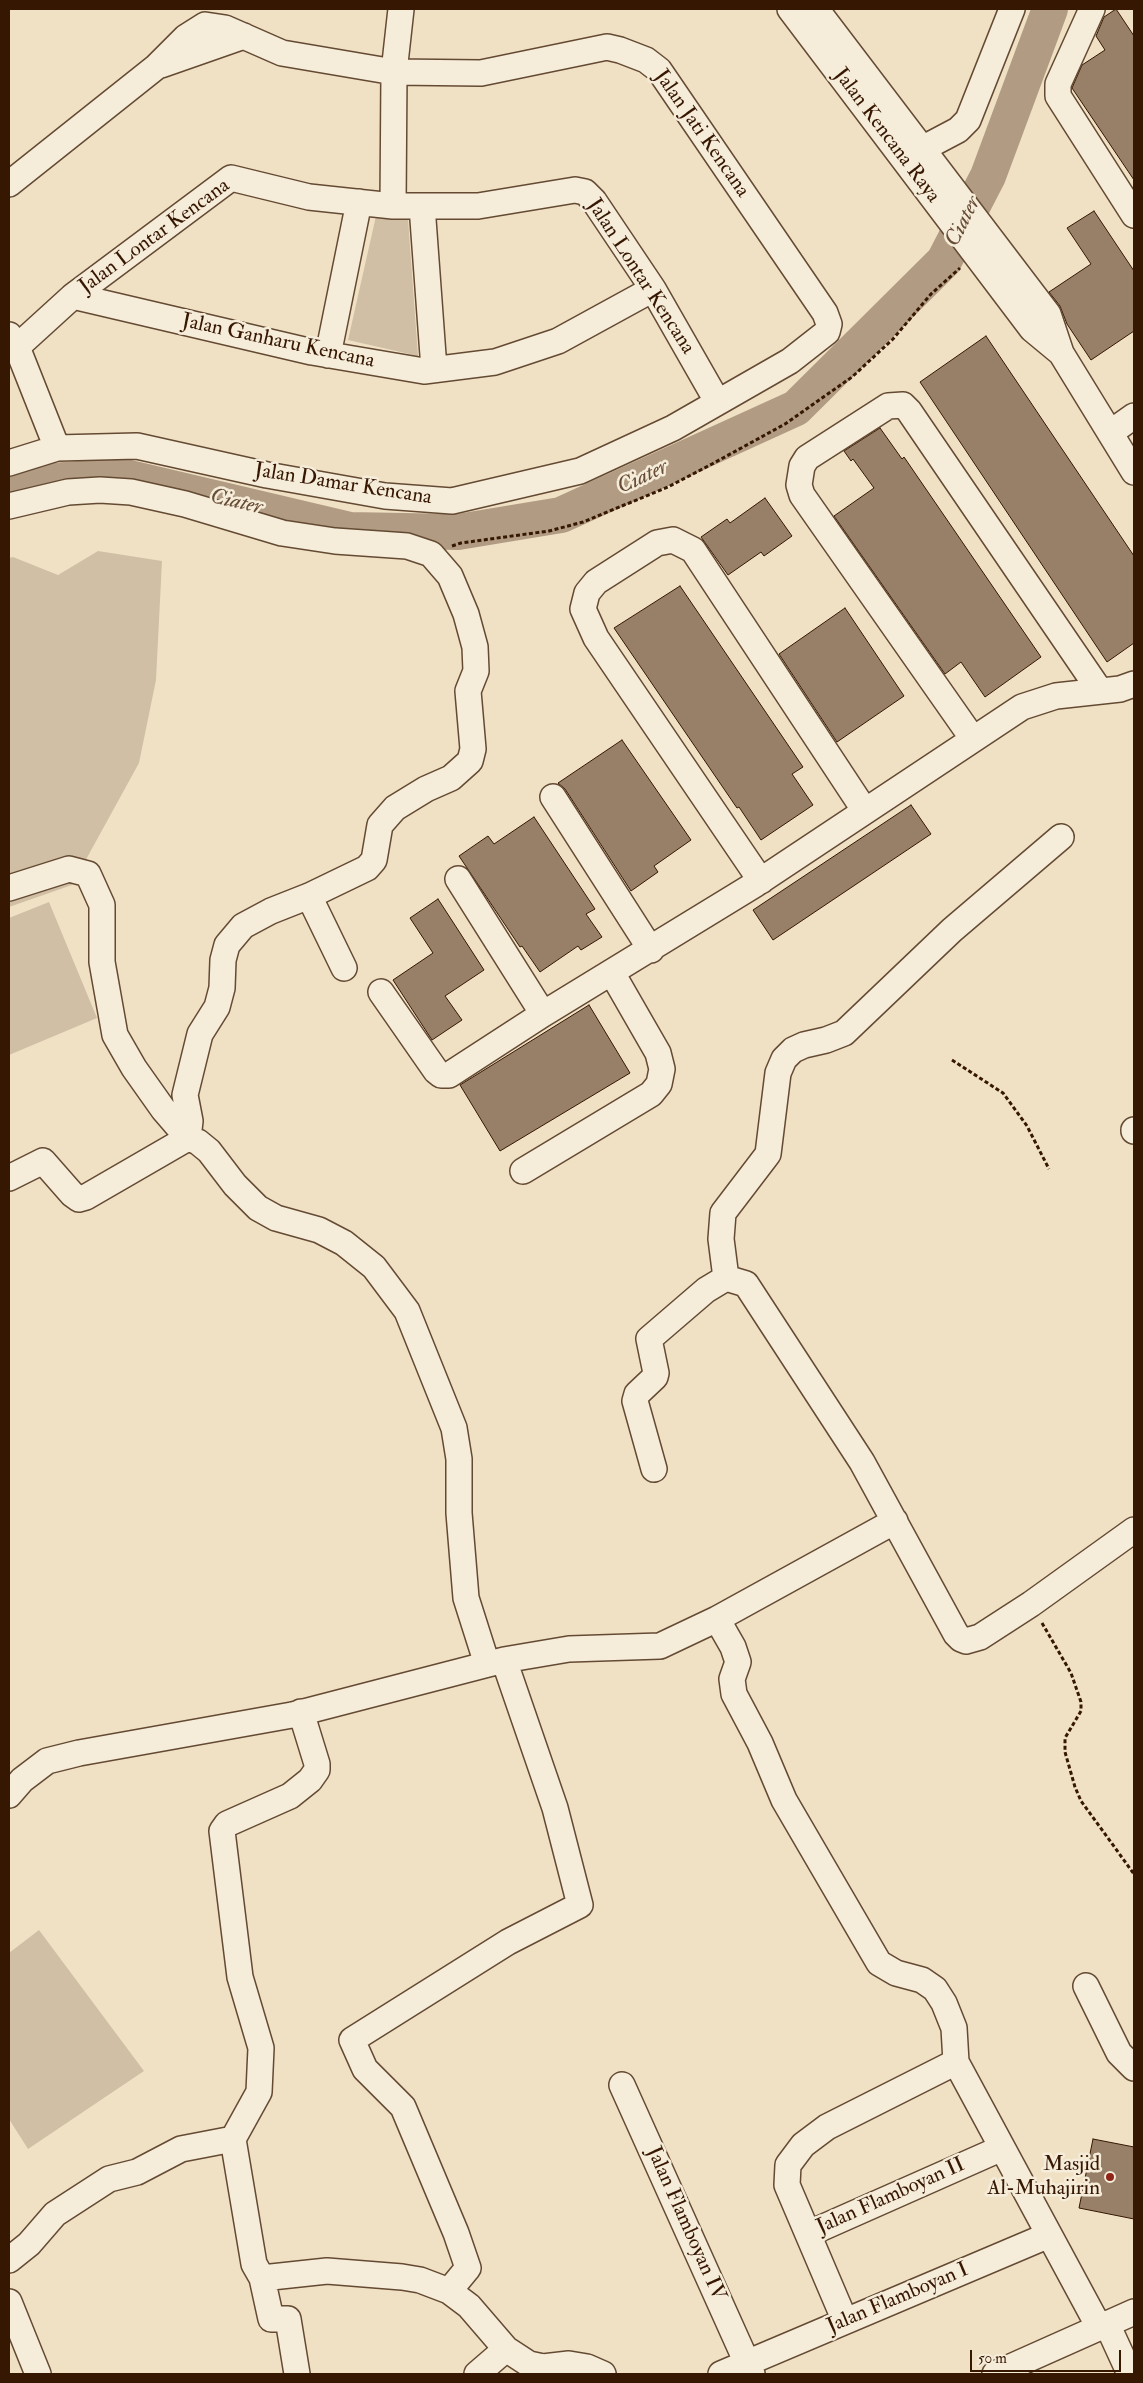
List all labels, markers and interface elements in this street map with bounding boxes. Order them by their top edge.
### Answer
street label: Jalan Kencana Raya [827,64,945,208]
street label: Jalan Jati Kencana [648,65,754,203]
street label: Jalan Lontar Kencana [75,174,235,300]
water label: Ciater [940,192,988,252]
street label: Jalan Lontar Kencana [580,195,700,359]
street label: Jalan Ganharu Kencana [179,309,377,375]
water label: Ciater [613,455,673,501]
street label: Jalan Damar Kencana [252,459,434,511]
water label: Ciater [207,484,265,522]
street label: Jalan Flamboyan IV [640,2143,730,2305]
place label: Masjid Al-Muhajirin [987,2152,1100,2202]
street label: Jalan Flamboyan II [813,2153,969,2241]
marker: Masjid Al-Muhajirin [1104,2171,1116,2183]
street label: Jalan Flamboyan I [823,2258,973,2340]
scale bar [973,2340,1124,2372]
text: 50 m [978,2349,1007,2368]

